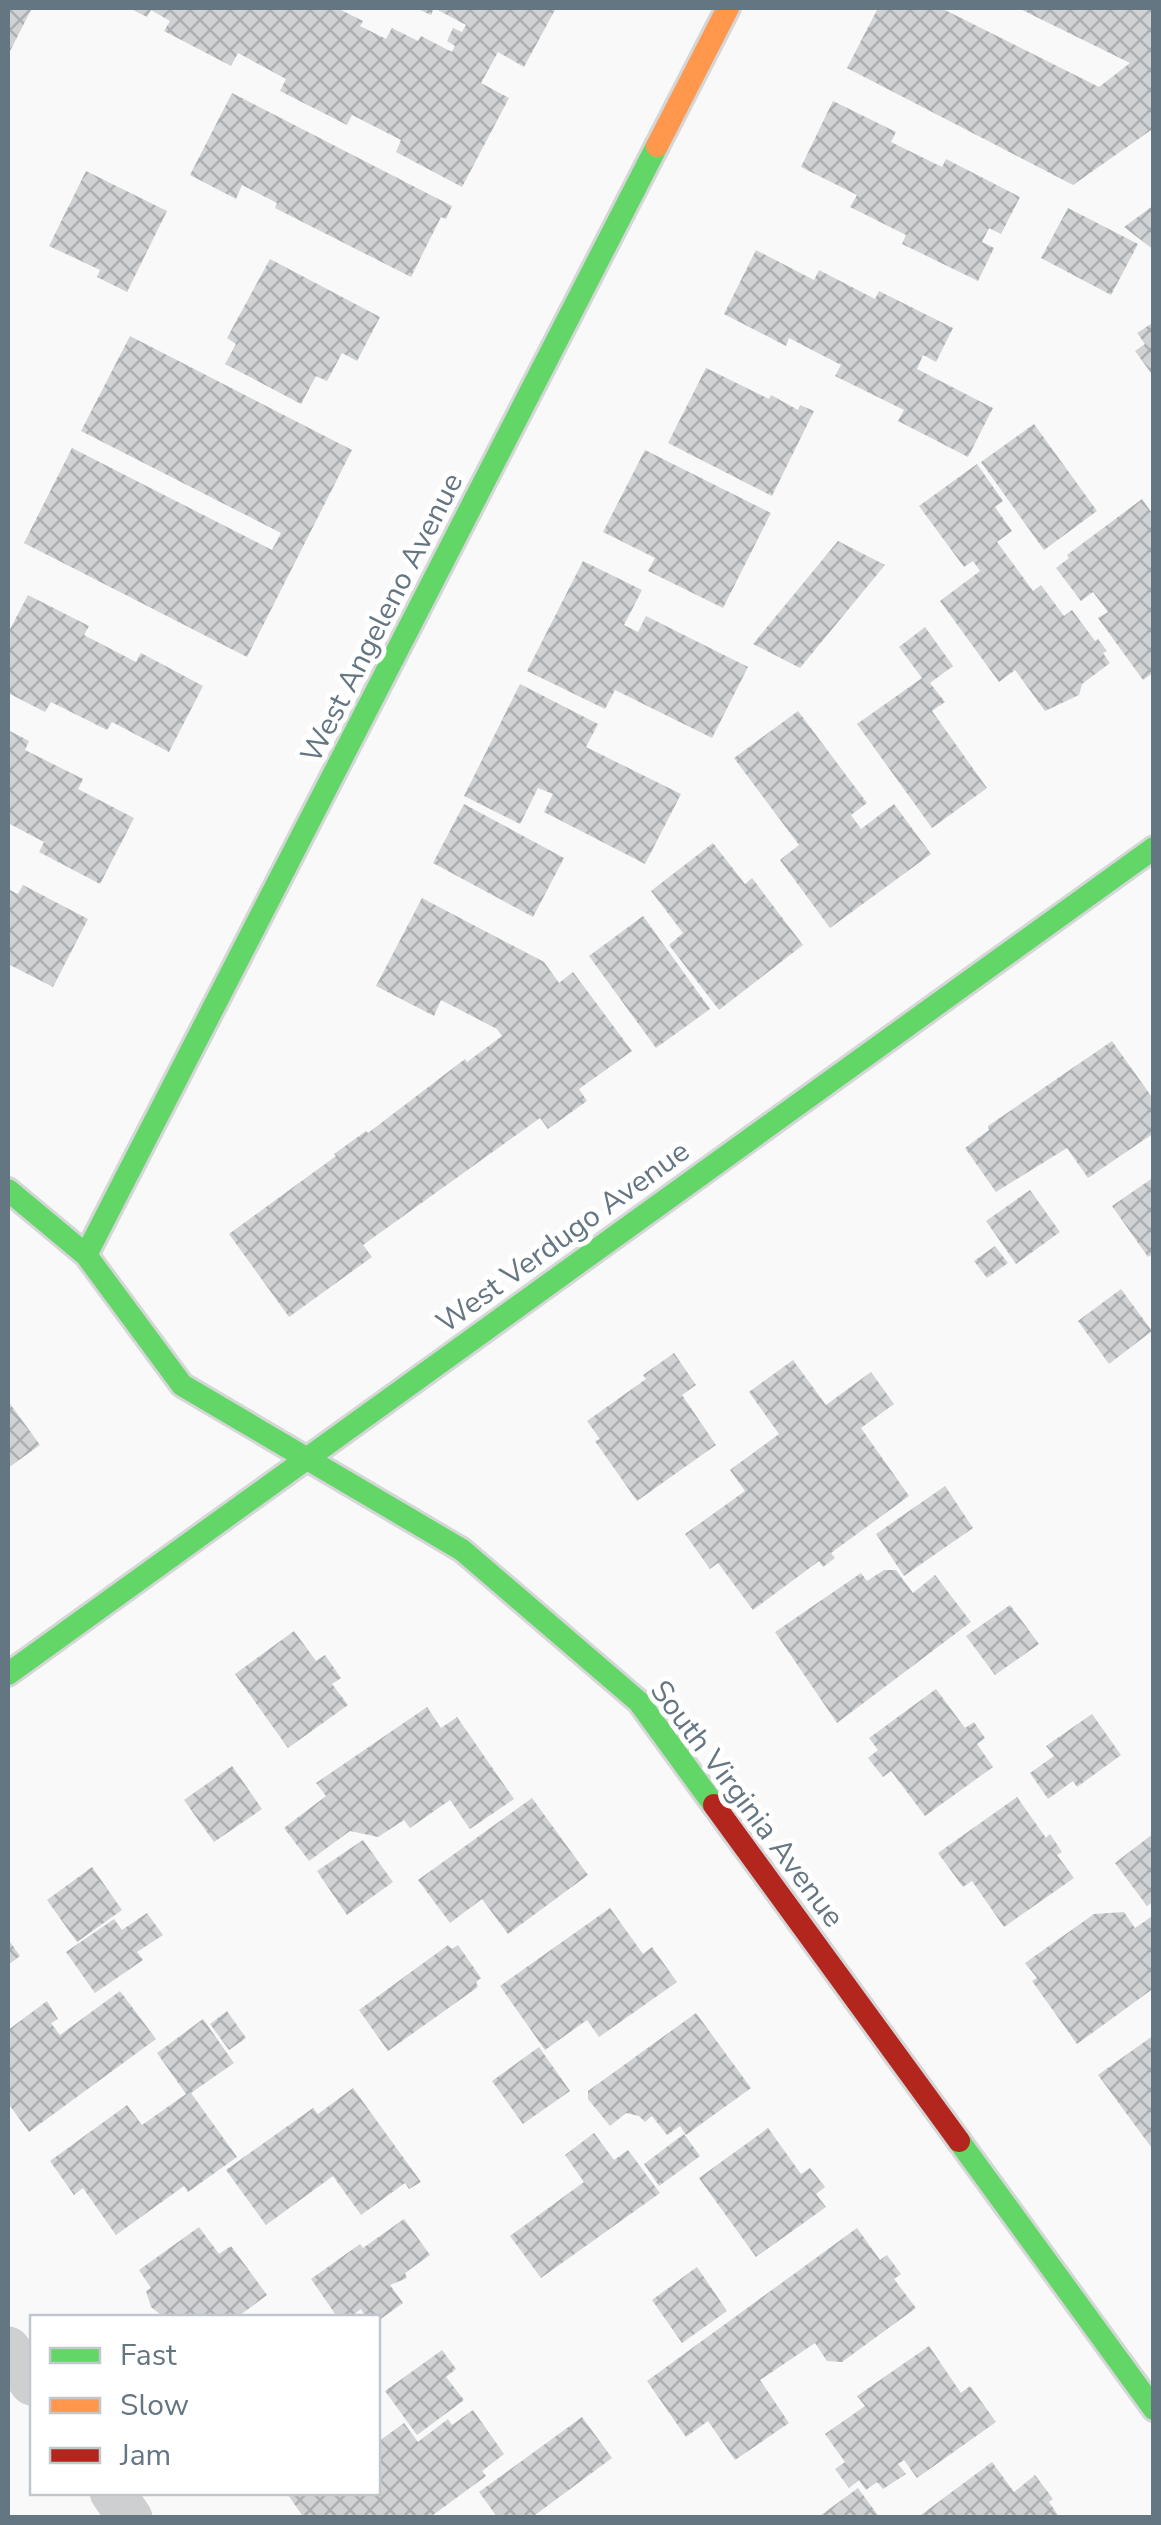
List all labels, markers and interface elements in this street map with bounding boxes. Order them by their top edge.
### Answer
street label: West Angeleno Avenue [291,466,473,770]
street label: West Verdugo Avenue [428,1131,698,1343]
street label: South Virginia Avenue [640,1672,854,1936]
legend [30,2315,380,2495]
text: Fast [120,2335,177,2376]
text: Slow [120,2385,189,2426]
text: Jam [119,2435,171,2476]

